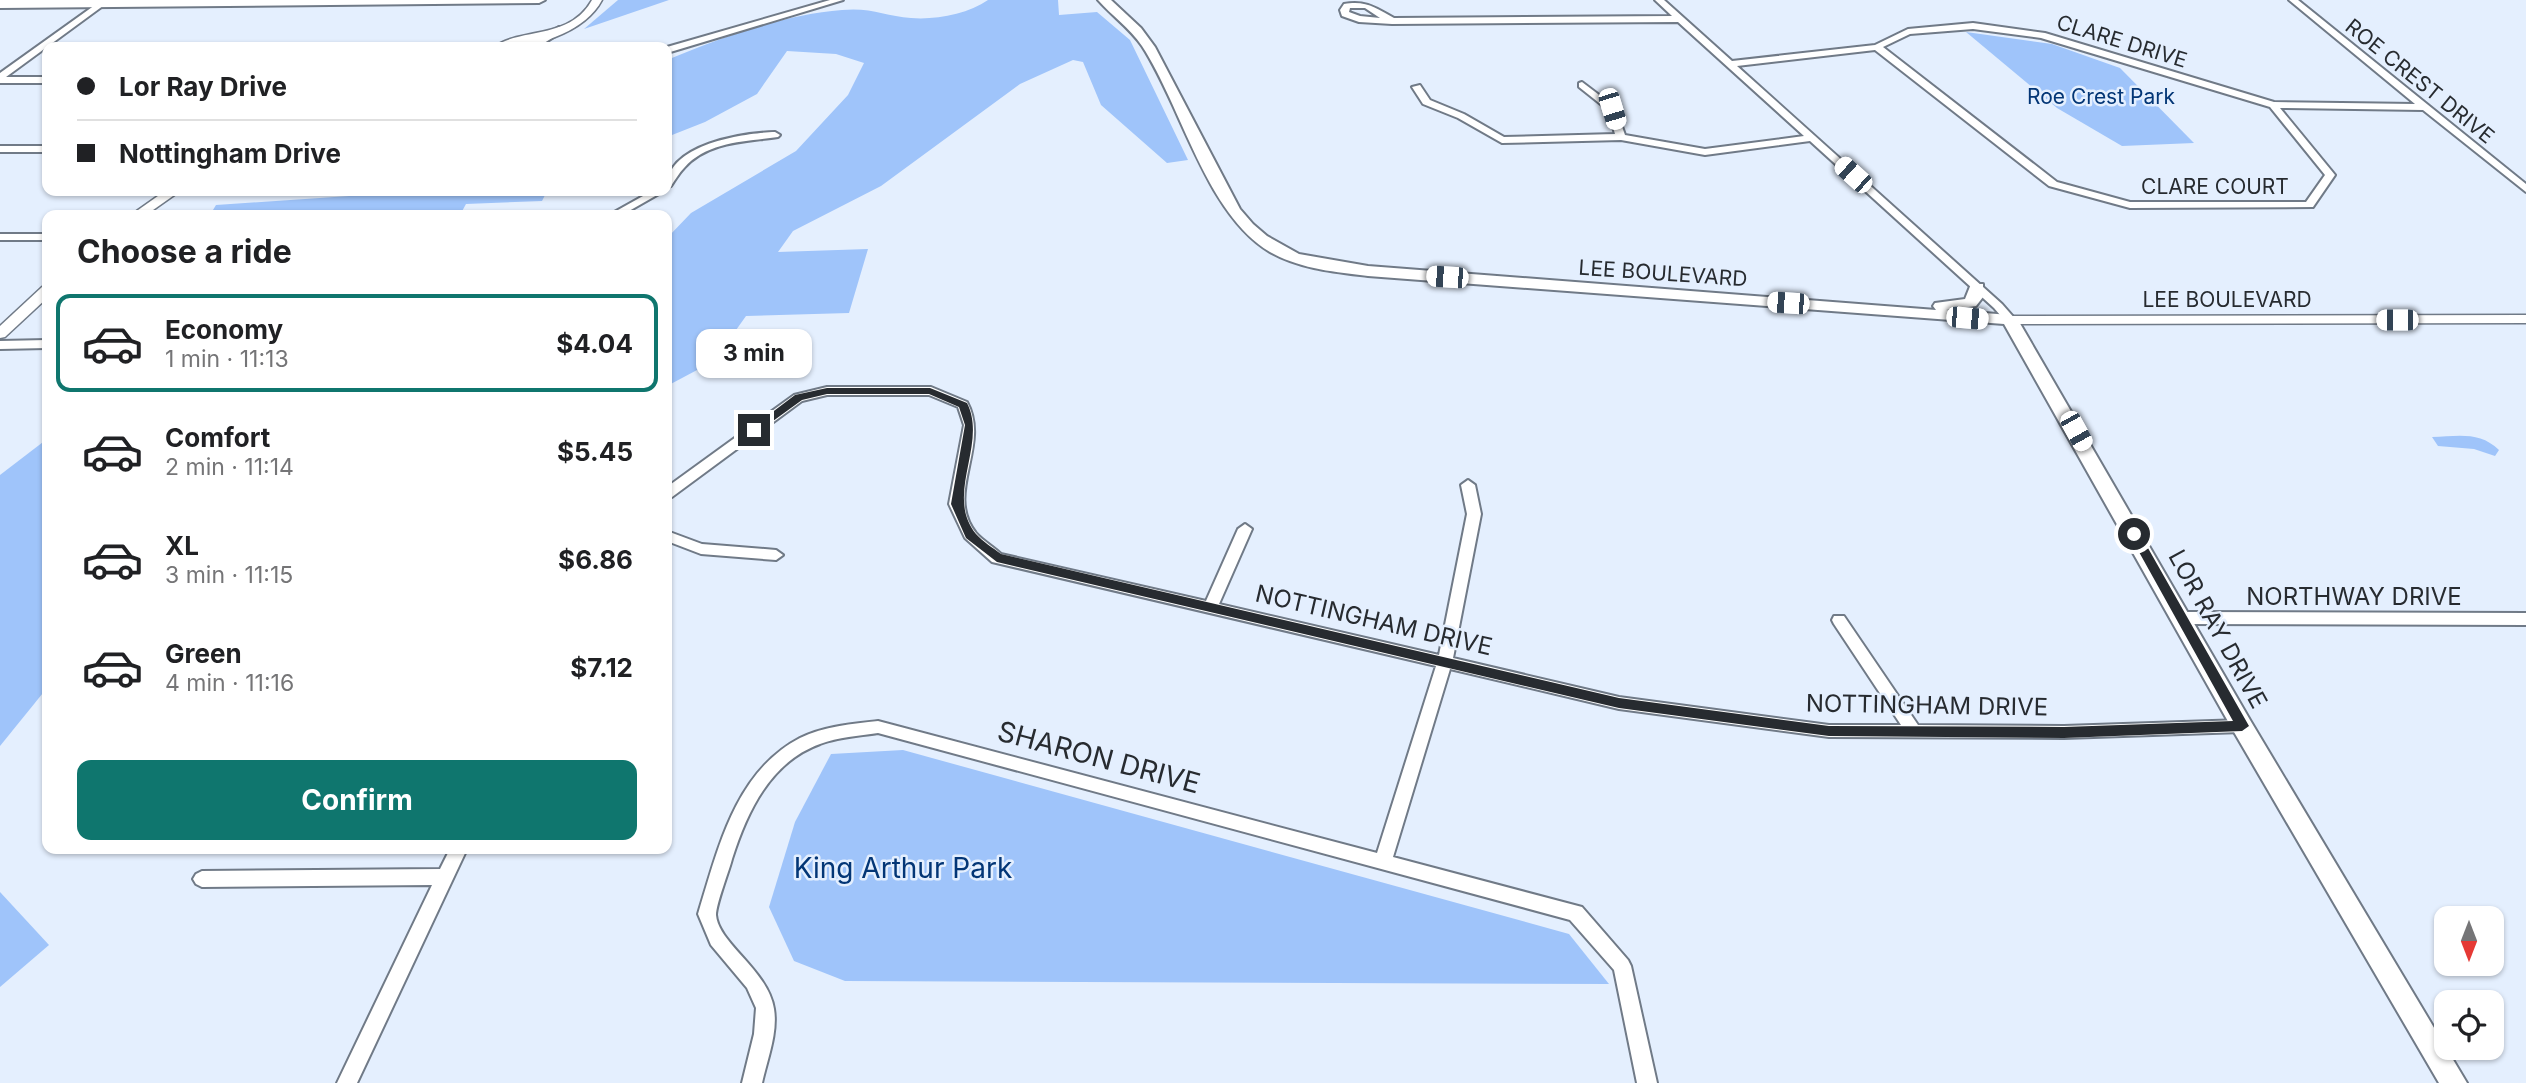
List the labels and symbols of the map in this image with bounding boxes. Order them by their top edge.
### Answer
street label: CLARE DRIVE [2054,9,2190,73]
street label: ROE CREST DRIVE [2341,13,2499,149]
park label: Roe Crest Park [2027,84,2175,109]
car [1596,86,1629,132]
car [1831,153,1876,197]
street label: CLARE COURT [2141,174,2289,199]
street label: LEE BOULEVARD [1578,255,1748,291]
car [1426,265,1469,289]
street label: LEE BOULEVARD [2142,287,2312,312]
car [1767,291,1810,315]
car [1946,306,1989,330]
car [2377,310,2419,331]
callout: 3 min [696,328,812,378]
car [2057,408,2096,454]
route end [738,414,770,446]
route start [2118,518,2150,550]
street label: LOR RAY DRIVE [2162,545,2274,713]
street label: NOTTINGHAM DRIVE [1253,579,1495,661]
street label: NORTHWAY DRIVE [2246,582,2462,611]
street label: NOTTINGHAM DRIVE [1806,688,2048,722]
street label: SHARON DRIVE [994,714,1204,800]
park label: King Arthur Park [794,851,1012,885]
north arrow [2434,906,2504,976]

